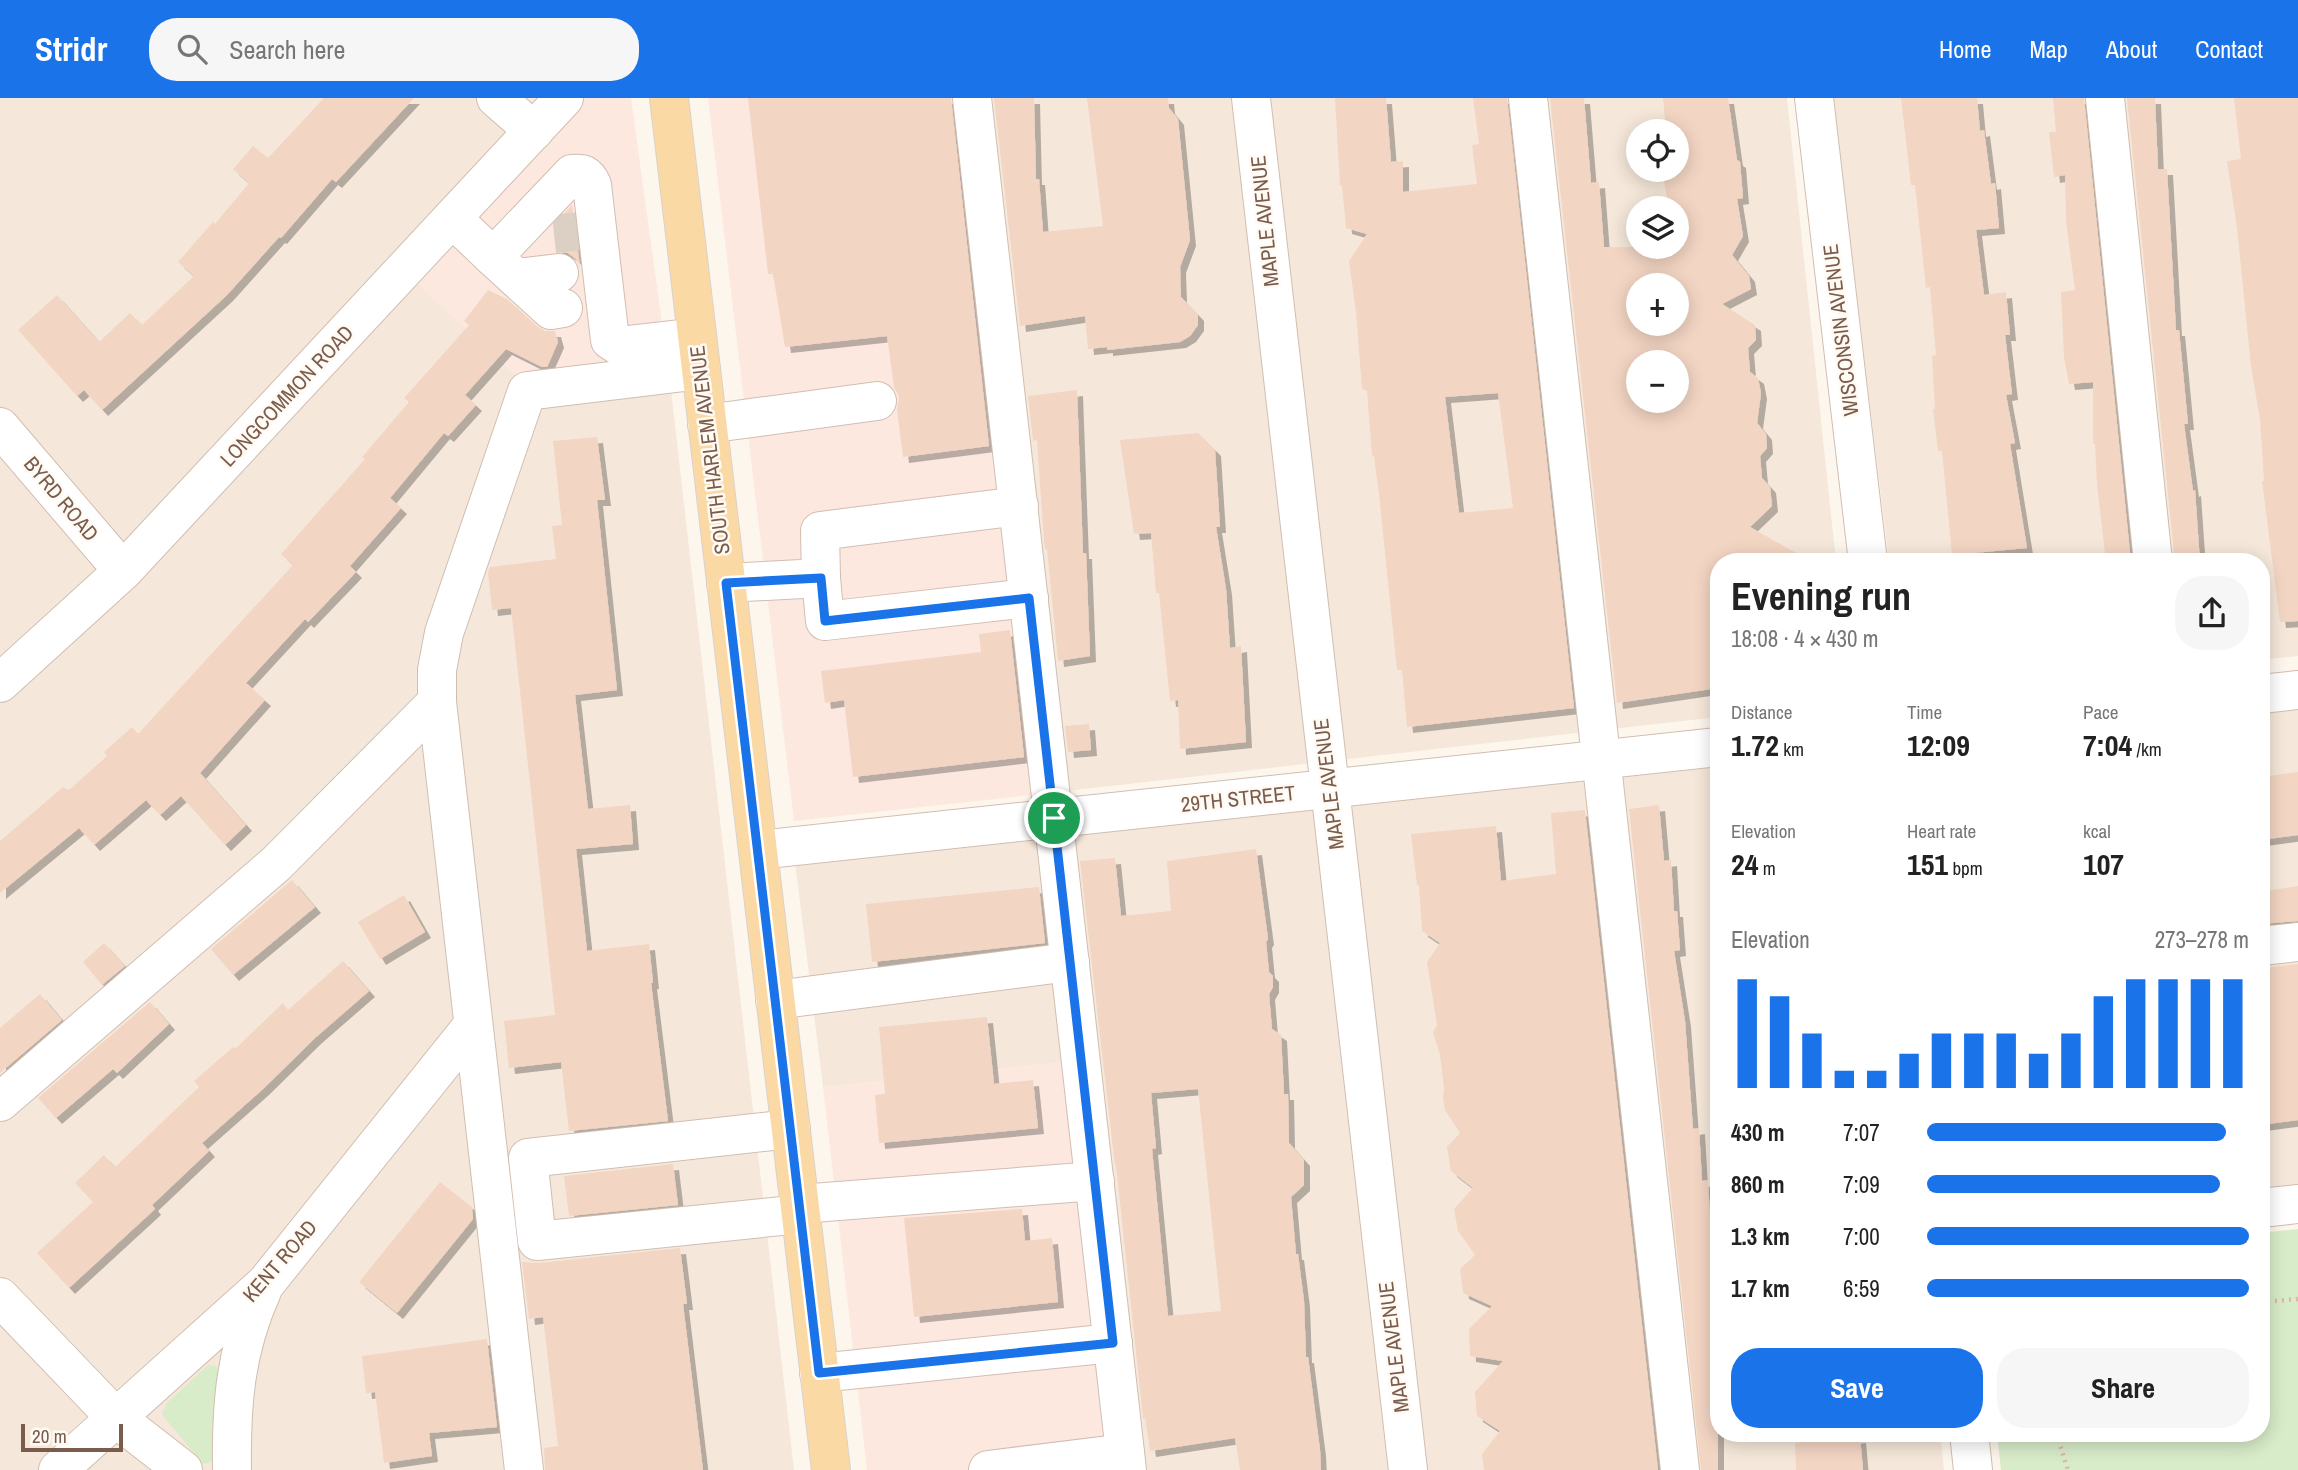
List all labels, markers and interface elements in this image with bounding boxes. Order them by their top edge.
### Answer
search box [149,18,639,81]
text: Stridr [35,27,107,71]
icon: search [173,30,211,68]
text: Search here [229,32,345,67]
text: Home [1939,33,1991,65]
text: Map [2029,33,2068,65]
text: About [2106,33,2157,65]
text: Contact [2195,33,2263,65]
map controls [1626,119,1689,413]
button: locate [1626,119,1689,182]
street label: MAPLE AVENUE [1243,154,1286,288]
button: layers [1626,196,1689,259]
street label: WISCONSIN AVENUE [1816,242,1865,418]
button: + [1626,273,1689,336]
street label: LONGCOMMON ROAD [213,319,360,473]
street label: SOUTH HARLEM AVENUE [682,344,737,556]
button: − [1626,350,1689,413]
street label: BYRD ROAD [17,450,105,547]
text: Evening run [1731,571,1911,622]
button: share [2175,576,2249,650]
text: 18:08 · 4 × 430 m [1731,623,1878,654]
text: Distance [1731,699,1792,725]
text: Time [1907,699,1942,725]
text: Pace [2083,699,2119,725]
street label: MAPLE AVENUE [1306,717,1351,851]
text: 1.72 [1731,725,1779,765]
text: 12:09 [1907,725,1970,765]
text: 7:04 [2083,725,2132,765]
text: km [1779,736,1804,762]
text: /km [2132,736,2162,762]
street label: 29TH STREET [1179,778,1297,819]
pin [1024,788,1084,848]
icon: arrive [1035,799,1073,837]
text: Elevation [1731,818,1796,844]
text: Heart rate [1907,818,1976,844]
text: kcal [2083,818,2111,844]
text: 24 [1731,844,1758,884]
text: 151 [1907,844,1948,884]
text: 107 [2083,844,2124,884]
text: m [1758,855,1776,881]
text: bpm [1948,855,1983,881]
text: Elevation [1731,924,1810,955]
text: 273–278 m [2155,924,2249,955]
text: 430 m [1731,1117,1784,1148]
text: 7:07 [1843,1117,1880,1148]
text: 860 m [1731,1169,1784,1200]
text: 7:09 [1843,1169,1880,1200]
street label: KENT ROAD [236,1213,323,1308]
text: 1.3 km [1731,1221,1790,1252]
text: 7:00 [1843,1221,1880,1252]
text: 1.7 km [1731,1273,1790,1304]
text: 6:59 [1843,1273,1880,1304]
street label: MAPLE AVENUE [1371,1280,1416,1414]
button: Save [1731,1348,1983,1428]
button: Share [1997,1348,2249,1428]
scale bar [21,1421,122,1453]
text: 20 m [32,1423,67,1449]

